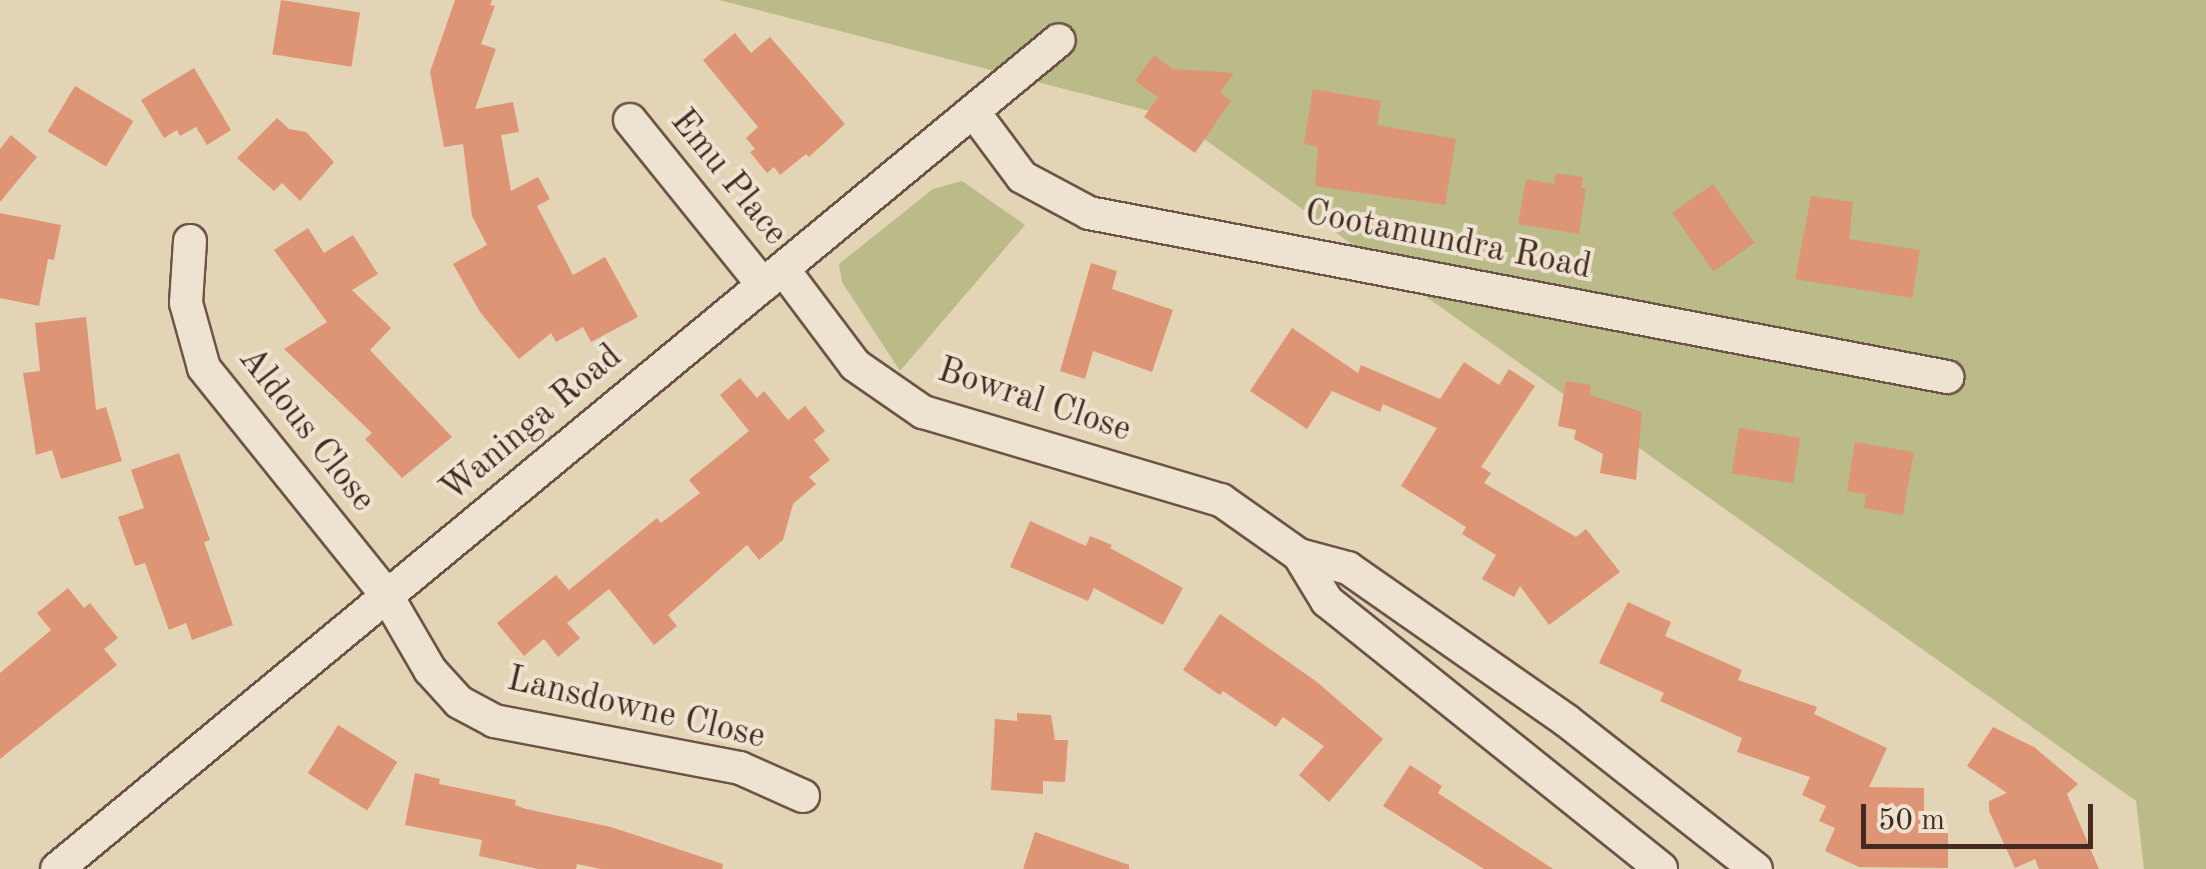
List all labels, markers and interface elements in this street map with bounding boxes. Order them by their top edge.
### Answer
street label: Emu Place [661,102,795,254]
street label: Cootamundra Road [1301,193,1595,289]
street label: Waninga Road [433,336,631,512]
street label: Aldous Close [229,339,383,521]
street label: Bowral Close [932,350,1136,452]
street label: Lansdowne Close [503,659,769,759]
scale bar [1866,784,2098,846]
text: 50 m [1878,806,1945,836]

